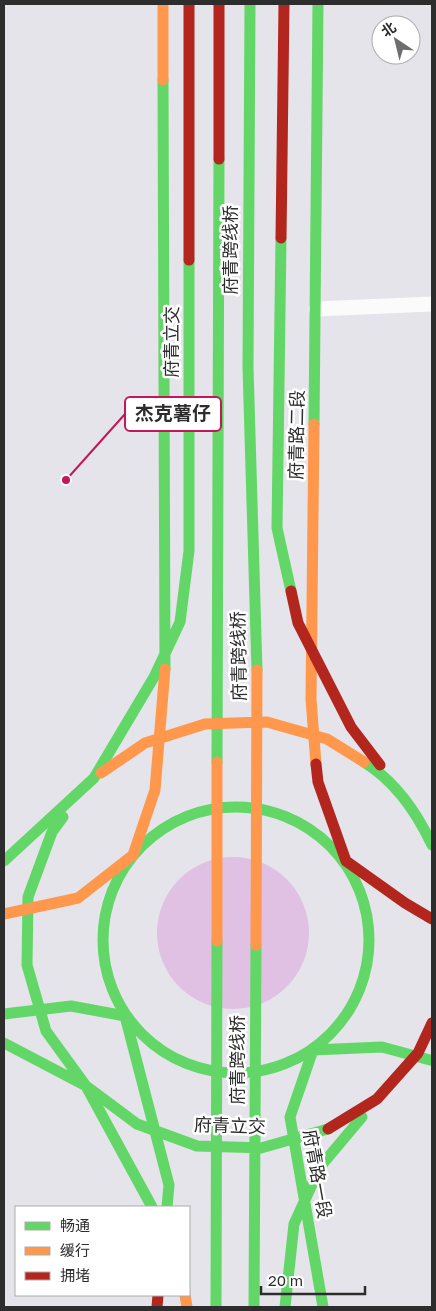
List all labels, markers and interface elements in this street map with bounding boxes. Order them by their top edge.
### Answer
north arrow [371,15,421,65]
text: 北 [378,18,399,40]
street label: 府青跨线桥 [219,205,241,295]
street label: 府青立交 [160,306,182,378]
street label: 府青路二段 [284,390,308,480]
callout: 杰克薯仔 [125,397,221,431]
text: 杰克薯仔 [135,401,211,424]
street label: 府青跨线桥 [226,611,250,701]
street label: 府青跨线桥 [226,1015,248,1105]
street label: 府青立交 [194,1113,266,1137]
street label: 府青路一段 [299,1128,337,1220]
legend [15,1206,190,1296]
text: 畅通 [60,1216,90,1234]
text: 缓行 [60,1241,90,1259]
scale bar [261,1264,365,1296]
text: 拥堵 [60,1266,90,1284]
text: 20 m [268,1271,303,1289]

